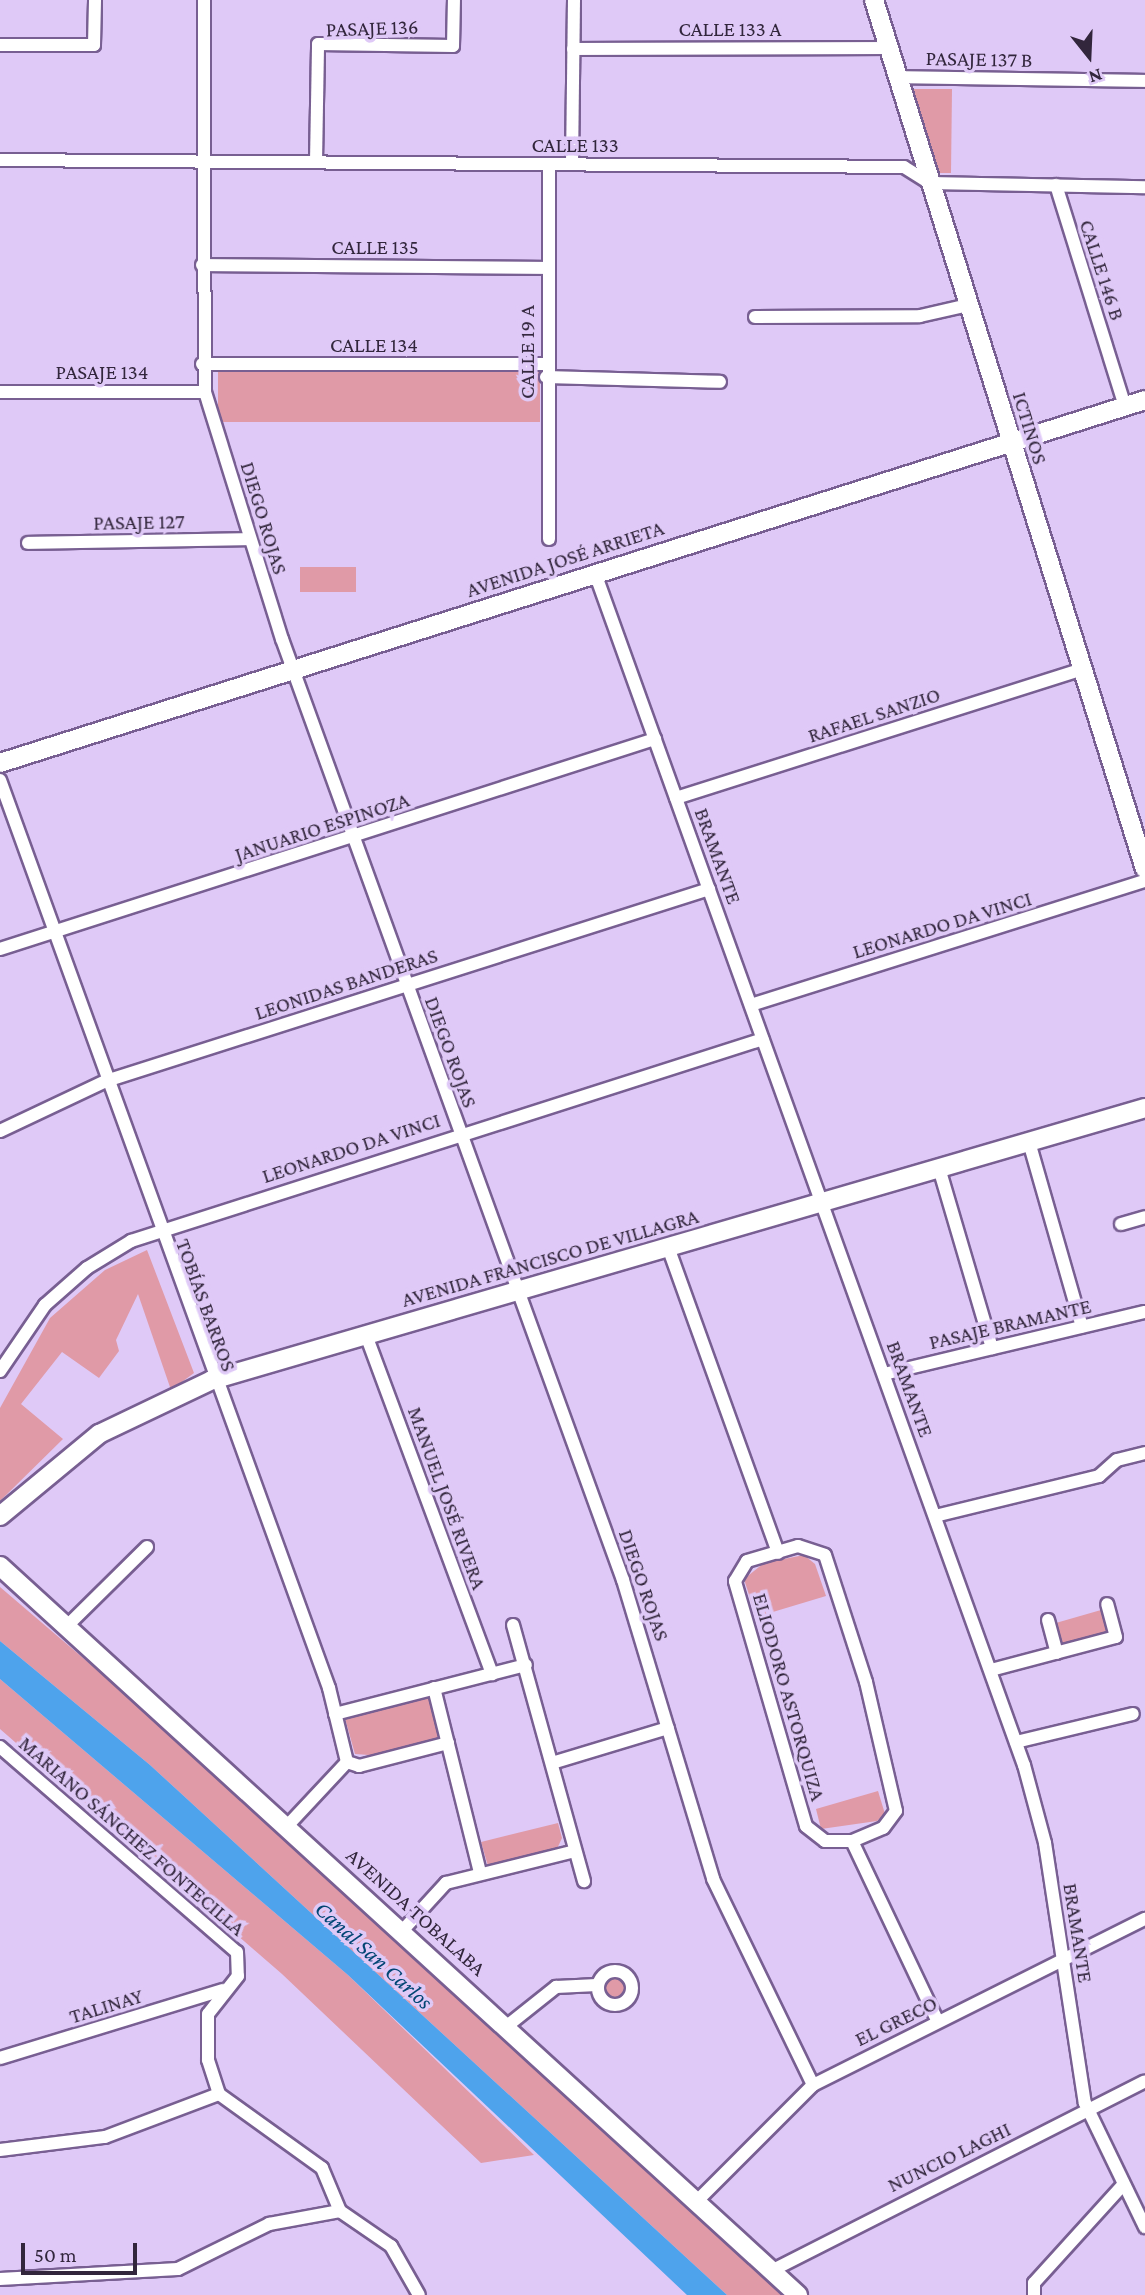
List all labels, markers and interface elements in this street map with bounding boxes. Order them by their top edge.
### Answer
street label: PASAJE 136 [325,14,419,42]
street label: CALLE 133 A [678,16,782,42]
north arrow [1054,21,1124,91]
street label: PASAJE 137 B [925,45,1033,73]
text: N [1086,64,1105,88]
street label: CALLE 133 [531,132,619,158]
street label: CALLE 146 B [1074,217,1130,323]
street label: CALLE 135 [331,234,419,260]
street label: CALLE 19 A [514,305,540,399]
street label: CALLE 134 [330,332,418,358]
street label: PASAJE 134 [56,359,148,385]
street label: ICTINOS [1007,389,1053,467]
street label: DIEGO ROJAS [235,459,293,577]
street label: PASAJE 127 [93,509,185,535]
street label: AVENIDA JOSÉ ARRIETA [463,515,667,603]
street label: RAFAEL SANZIO [805,682,943,748]
street label: JANUARIO ESPINOZA [232,787,412,867]
street label: BRAMANTE [689,804,747,908]
street label: LEONARDO DA VINCI [849,886,1035,964]
street label: LEONIDAS BANDERAS [251,943,441,1025]
street label: DIEGO ROJAS [419,993,483,1111]
street label: LEONARDO DA VINCI [259,1107,443,1189]
street label: AVENIDA FRANCISCO DE VILLAGRA [399,1203,701,1313]
street label: TOBÍAS BARROS [170,1235,242,1375]
street label: PASAJE BRAMANTE [926,1293,1094,1355]
street label: BRAMANTE [881,1337,939,1441]
street label: MANUEL JOSÉ RIVERA [402,1403,492,1593]
street label: DIEGO ROJAS [613,1526,675,1644]
street label: ELIODORO ASTORQUIZA [747,1590,831,1804]
street label: MARIANO SÁNCHEZ FONTECILLA [14,1731,250,1941]
street label: AVENIDA TOBALABA [341,1843,491,1981]
street label: BRAMANTE [1058,1881,1098,1985]
water label: Canal San Carlos [309,1895,439,2015]
street label: TALINAY [66,1983,146,2029]
street label: EL GRECO [851,1990,941,2052]
street label: NUNCIO LAGHI [883,2116,1015,2198]
scale bar [24,2228,140,2272]
text: 50 m [34,2243,77,2267]

